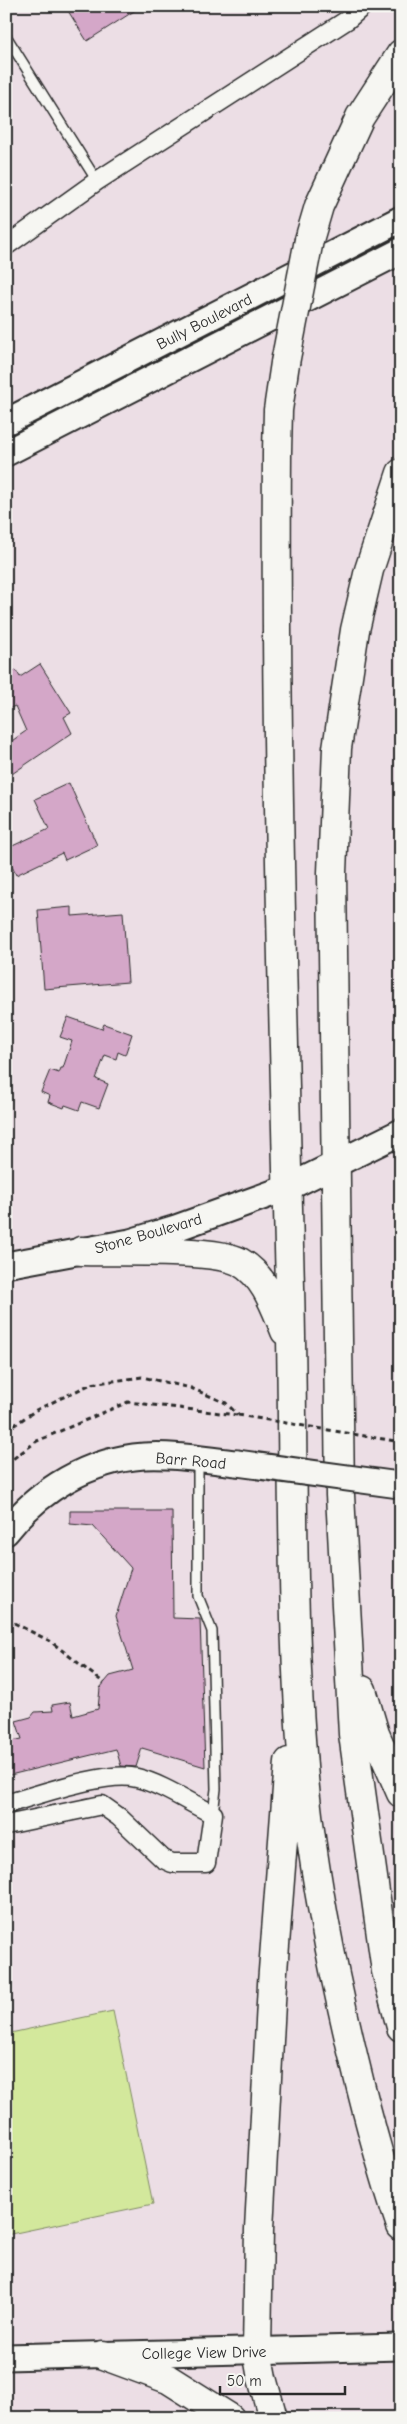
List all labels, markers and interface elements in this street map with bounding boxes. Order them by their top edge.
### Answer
street label: Bully Boulevard [154,290,255,354]
street label: Stone Boulevard [93,1210,204,1258]
street label: Barr Road [155,1449,227,1473]
street label: College View Drive [142,2343,267,2363]
scale bar [220,2364,344,2396]
text: 50 m [227,2372,262,2390]

